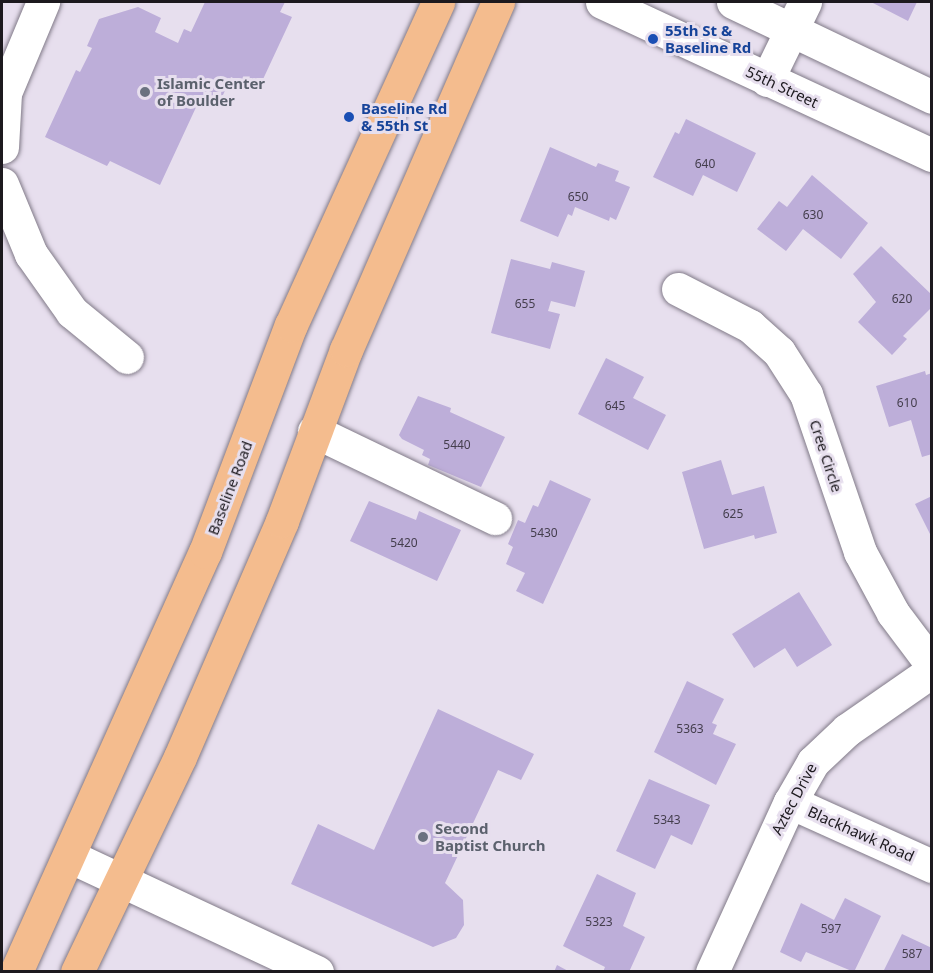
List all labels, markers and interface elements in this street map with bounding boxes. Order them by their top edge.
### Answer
place label: 55th St & Baseline Rd [665,21,751,56]
marker: 55th St & Baseline Rd [646,32,660,46]
street label: 55th Street [743,62,821,112]
place label: Islamic Center of Boulder [157,74,265,109]
marker: Islamic Center of Boulder [138,85,152,99]
place label: Baseline Rd & 55th St [361,99,447,134]
marker: Baseline Rd & 55th St [342,110,356,124]
house number: 640 [695,157,715,171]
house number: 650 [568,190,588,204]
house number: 630 [803,208,823,222]
house number: 620 [892,292,912,306]
house number: 655 [515,297,535,311]
house number: 610 [897,396,917,410]
house number: 645 [605,399,625,413]
street label: Cree Circle [806,418,846,494]
street label: Baseline Road [204,438,256,538]
house number: 5440 [443,438,471,452]
house number: 625 [723,507,743,521]
house number: 5430 [530,526,558,540]
house number: 5420 [390,536,418,550]
house number: 5363 [676,722,704,736]
street label: Aztec Drive [768,760,820,838]
street label: Blackhawk Road [805,802,917,866]
house number: 5343 [653,813,681,827]
place label: Second Baptist Church [435,819,545,854]
marker: Second Baptist Church [416,830,430,844]
house number: 5323 [585,915,613,929]
house number: 597 [821,922,841,936]
house number: 587 [902,947,922,961]

